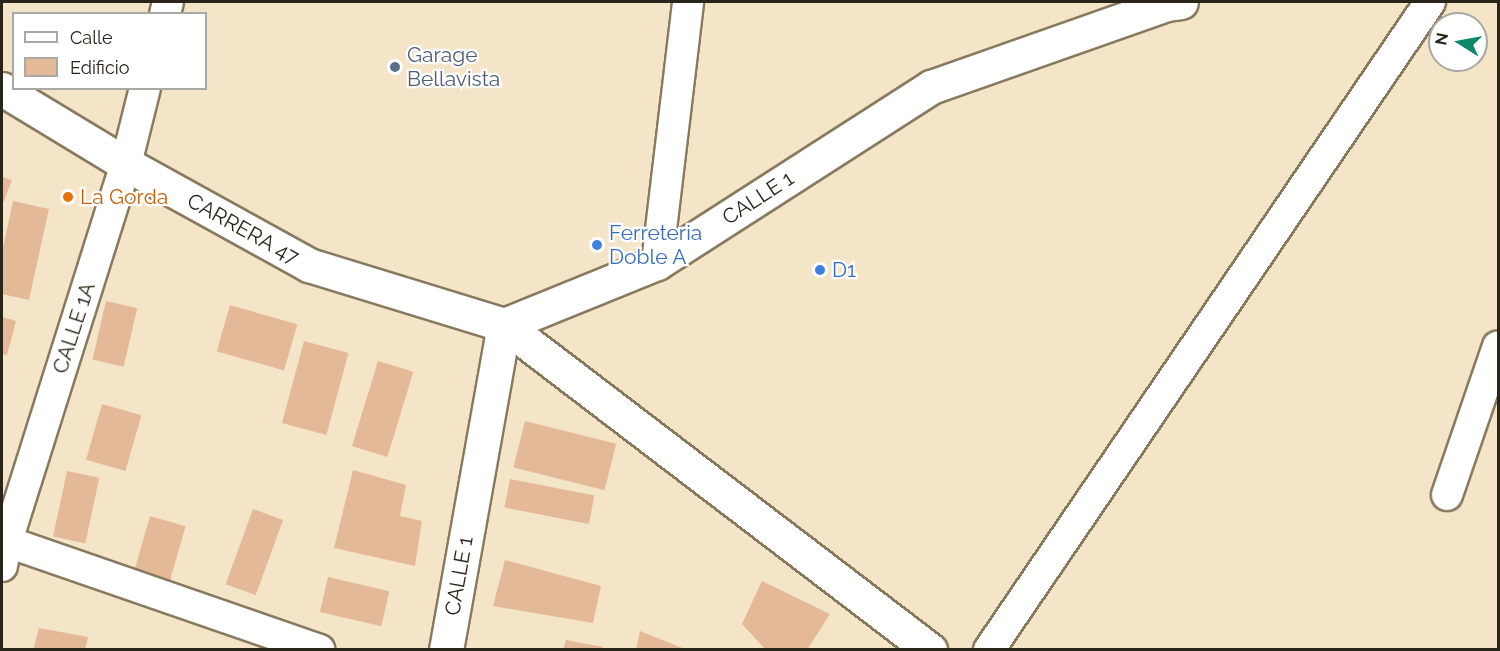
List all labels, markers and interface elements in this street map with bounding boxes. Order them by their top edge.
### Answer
legend [12,12,207,90]
north arrow [1428,12,1488,72]
text: Calle [70,27,113,48]
text: N [1431,31,1452,47]
place label: Garage Bellavista [407,42,500,92]
text: Edificio [70,57,129,78]
marker: Garage Bellavista [388,60,402,74]
street label: CALLE 1 [718,166,798,230]
place label: La Gorda [80,184,168,210]
street label: CARRERA 47 [182,188,304,270]
marker: La Gorda [61,190,75,204]
place label: Ferreteria Doble A [609,220,702,270]
marker: Ferreteria Doble A [590,238,604,252]
place label: D1 [832,257,856,283]
marker: D1 [813,263,827,277]
street label: CALLE 1A [47,279,101,377]
street label: CALLE 1 [440,534,478,618]

